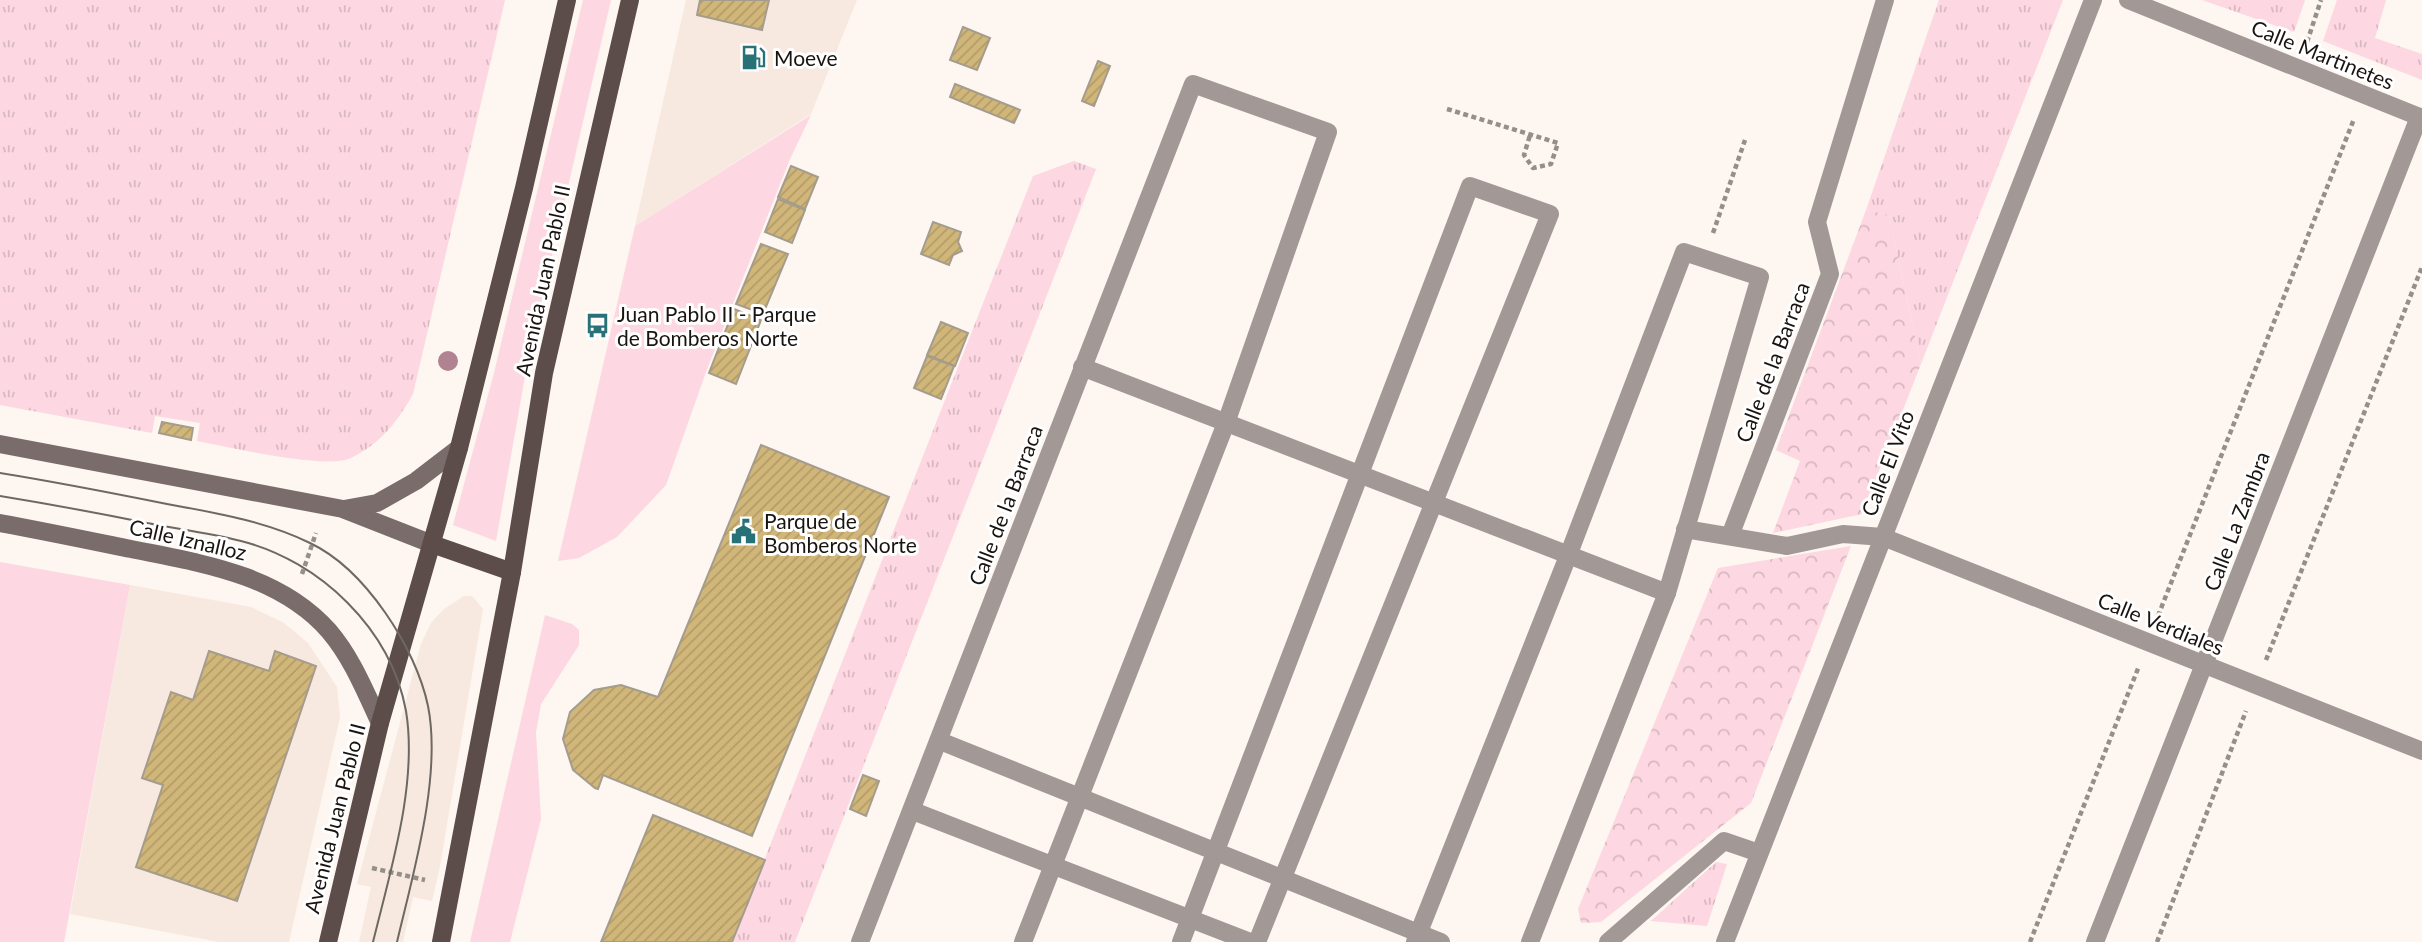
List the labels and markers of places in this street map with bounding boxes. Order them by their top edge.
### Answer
fuel station icon: Moeve [740,43,768,71]
place label: Moeve [774,45,838,70]
place label: Juan Pablo II - Parque de Bomberos Norte [617,301,816,350]
bus stop icon: Juan Pablo II - Parque de Bomberos Norte [583,311,611,339]
place label: Parque de Bomberos Norte [764,508,917,557]
public building icon: Parque de Bomberos Norte [730,518,758,546]

